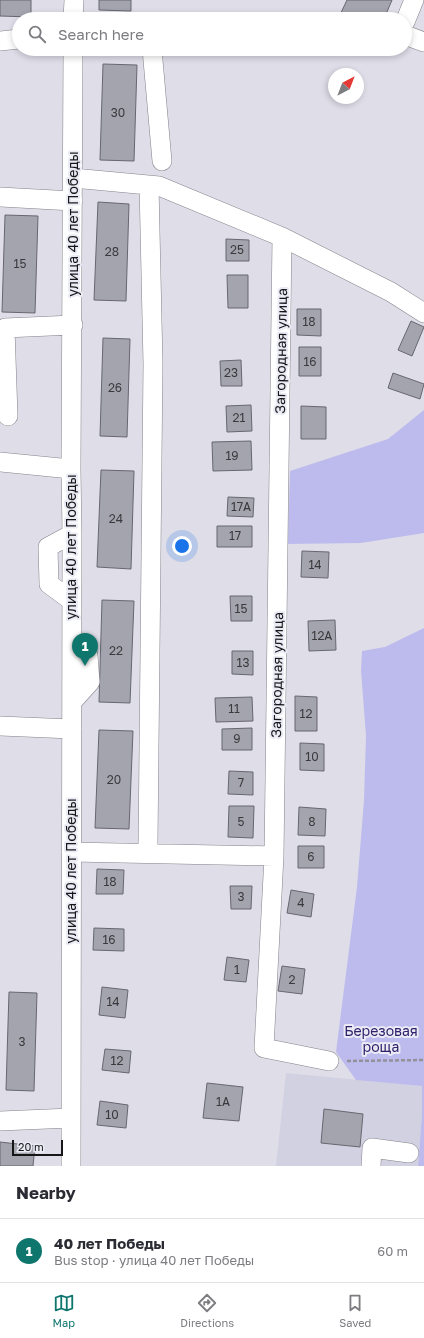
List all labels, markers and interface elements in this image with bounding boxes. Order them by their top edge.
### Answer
search box [12,12,412,56]
icon: search [26,23,48,45]
text: Search here [58,25,144,43]
north arrow [328,68,364,104]
house number: 30 [111,105,125,120]
street label: улица 40 лет Победы [64,151,81,297]
house number: 25 [230,242,244,257]
house number: 28 [105,244,119,259]
house number: 15 [14,256,26,271]
street label: Загородная улица [271,288,290,414]
house number: 18 [302,314,316,329]
house number: 16 [303,354,317,369]
house number: 23 [224,365,238,380]
house number: 26 [108,380,122,395]
house number: 21 [233,410,246,425]
house number: 19 [225,448,239,463]
street label: улица 40 лет Победы [62,474,79,620]
house number: 17А [231,499,251,514]
house number: 24 [109,511,123,526]
house number: 17 [229,528,241,543]
your location [172,536,192,556]
house number: 14 [308,557,322,572]
house number: 15 [235,601,247,616]
street label: Загородная улица [267,612,286,738]
house number: 12А [312,628,332,643]
pin: 1 [72,633,98,666]
house number: 22 [109,643,123,658]
house number: 13 [237,655,249,670]
house number: 11 [228,701,240,716]
house number: 12 [300,706,312,721]
house number: 9 [233,731,241,746]
house number: 10 [305,749,319,764]
house number: 20 [107,772,121,787]
house number: 7 [238,775,244,790]
street label: улица 40 лет Победы [62,798,79,944]
house number: 5 [238,814,245,829]
house number: 8 [308,814,316,829]
house number: 6 [307,849,315,864]
house number: 18 [103,874,117,889]
house number: 3 [237,889,245,904]
house number: 4 [297,895,305,910]
house number: 16 [102,932,116,947]
house number: 1 [234,962,240,977]
house number: 2 [289,972,296,987]
house number: 14 [106,994,120,1009]
park label: Березовая роща [344,1022,418,1055]
house number: 3 [18,1034,26,1049]
house number: 12 [111,1053,123,1068]
house number: 1А [216,1094,230,1109]
house number: 10 [105,1107,119,1122]
scale bar [12,1138,63,1157]
text: 20 m [18,1140,44,1153]
text: Nearby [16,1182,76,1203]
text: 40 лет Победы [54,1234,165,1252]
text: 1 [26,1243,32,1259]
text: 60 m [377,1243,408,1259]
text: Bus stop · улица 40 лет Победы [54,1252,254,1268]
tab: Map [53,1292,75,1329]
tab: Directions [180,1292,234,1329]
tab: Saved [339,1292,371,1329]

